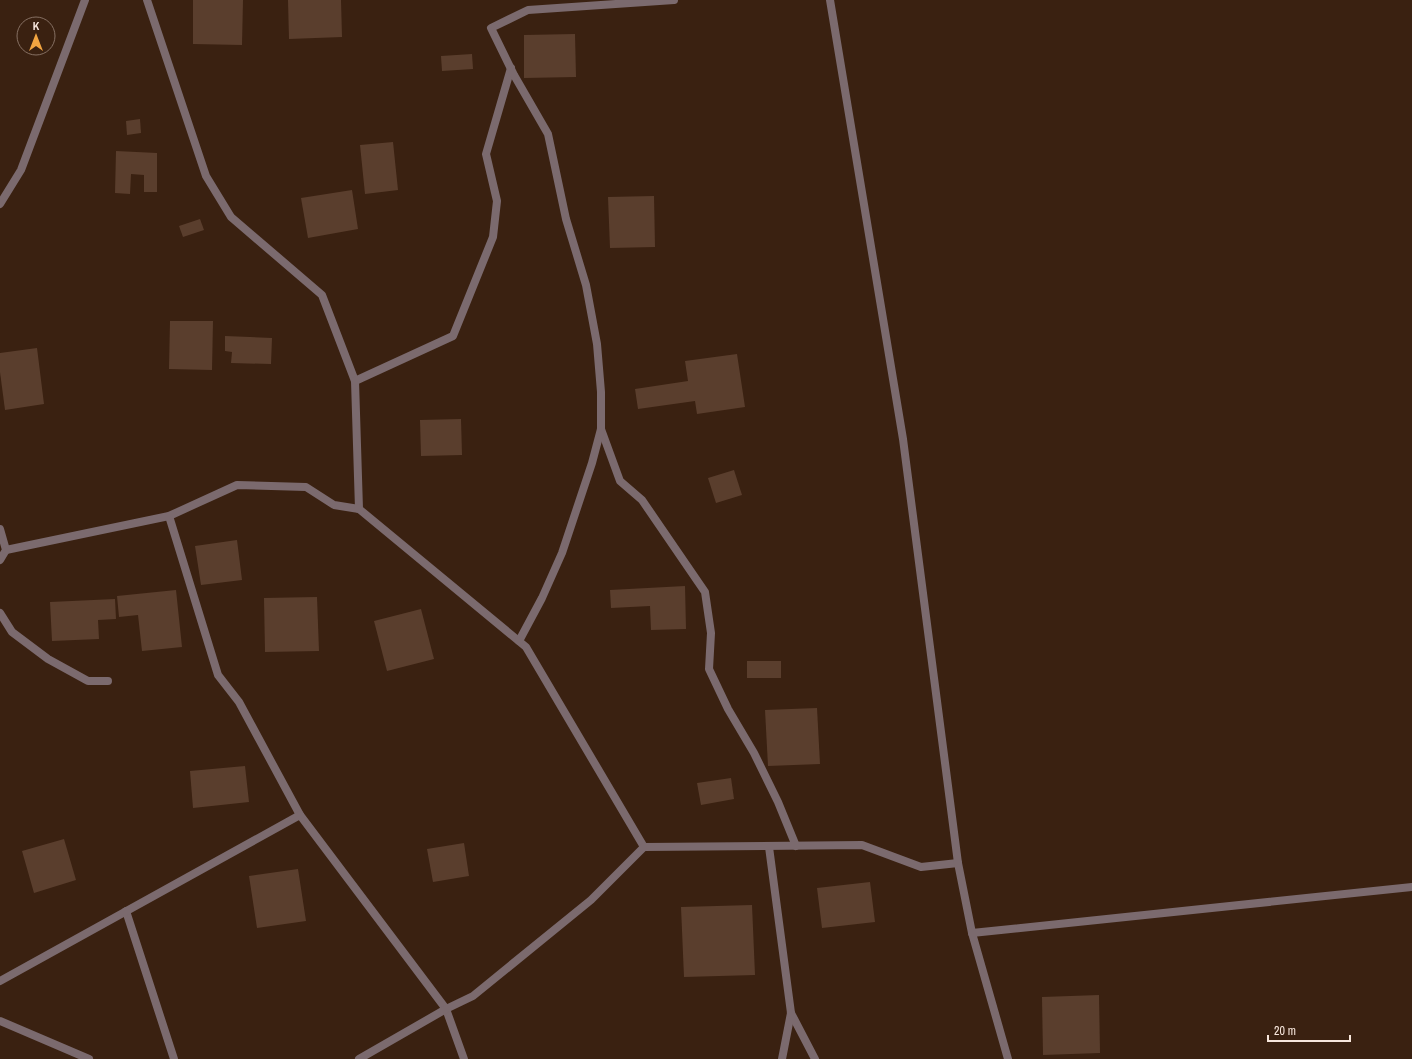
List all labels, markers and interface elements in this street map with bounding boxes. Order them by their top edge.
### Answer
north arrow [16,16,56,56]
text: K [33,19,40,33]
scale bar [1268,1017,1350,1043]
text: 20 m [1274,1023,1296,1039]

